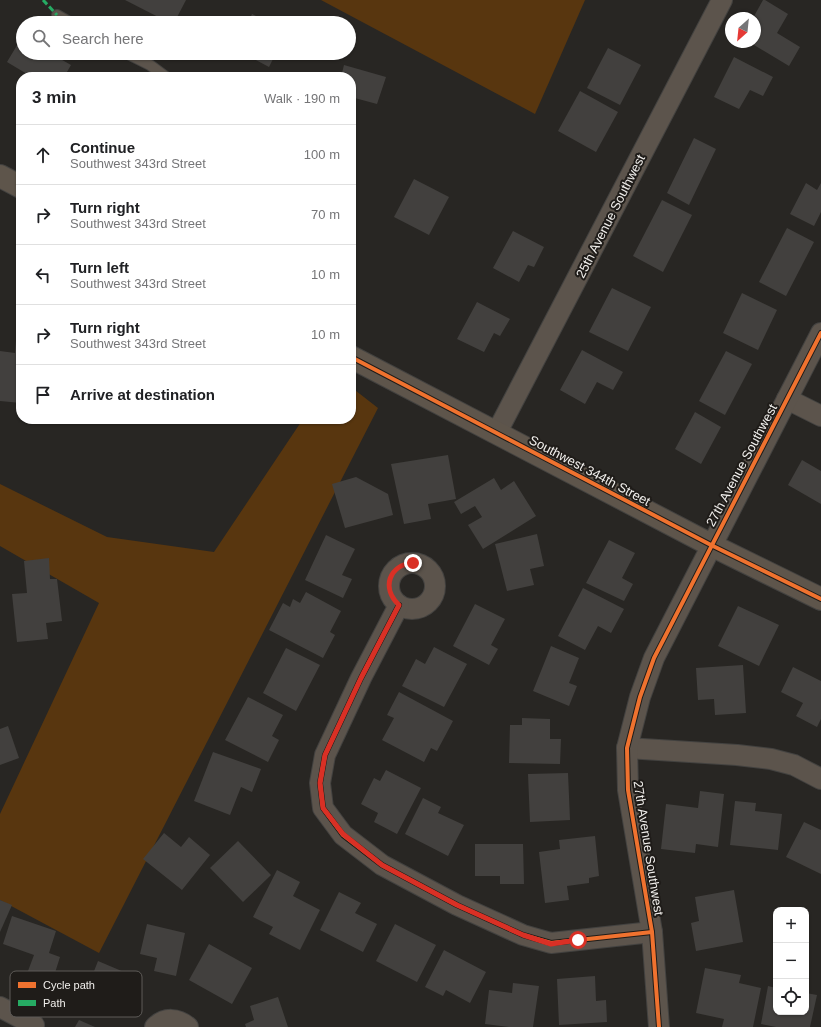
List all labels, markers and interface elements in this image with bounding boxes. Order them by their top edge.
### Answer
north arrow [725,12,761,48]
search box [16,16,356,60]
icon: search [30,27,52,49]
text: Search here [62,30,144,47]
text: 3 min [32,88,76,107]
text: Walk · 190 m [264,91,340,106]
text: Continue [70,139,135,156]
icon: ahead [32,144,54,166]
text: 100 m [304,147,340,162]
street label: 25th Avenue Southwest [573,152,648,280]
text: Southwest 343rd Street [70,156,206,171]
text: Turn right [70,199,140,216]
icon: right [32,204,54,226]
text: 70 m [311,207,340,222]
text: Southwest 343rd Street [70,216,206,231]
text: Turn left [70,259,129,276]
icon: left [32,264,54,286]
text: 10 m [311,267,340,282]
text: Southwest 343rd Street [70,276,206,291]
text: Turn right [70,319,140,336]
icon: right [32,324,54,346]
text: 10 m [311,327,340,342]
text: Southwest 343rd Street [70,336,206,351]
icon: arrive [32,384,54,406]
text: Arrive at destination [70,386,215,403]
street label: 27th Avenue Southwest [703,401,780,529]
street label: Southwest 344th Street [527,432,653,509]
route end [404,554,422,572]
street label: 27th Avenue Southwest [630,780,667,917]
map controls [773,907,809,1015]
button: + [773,907,809,943]
route start [569,931,587,949]
button: − [773,943,809,979]
legend [10,971,142,1017]
text: Cycle path [43,979,95,991]
button: locate [773,979,809,1015]
text: Path [43,997,66,1009]

